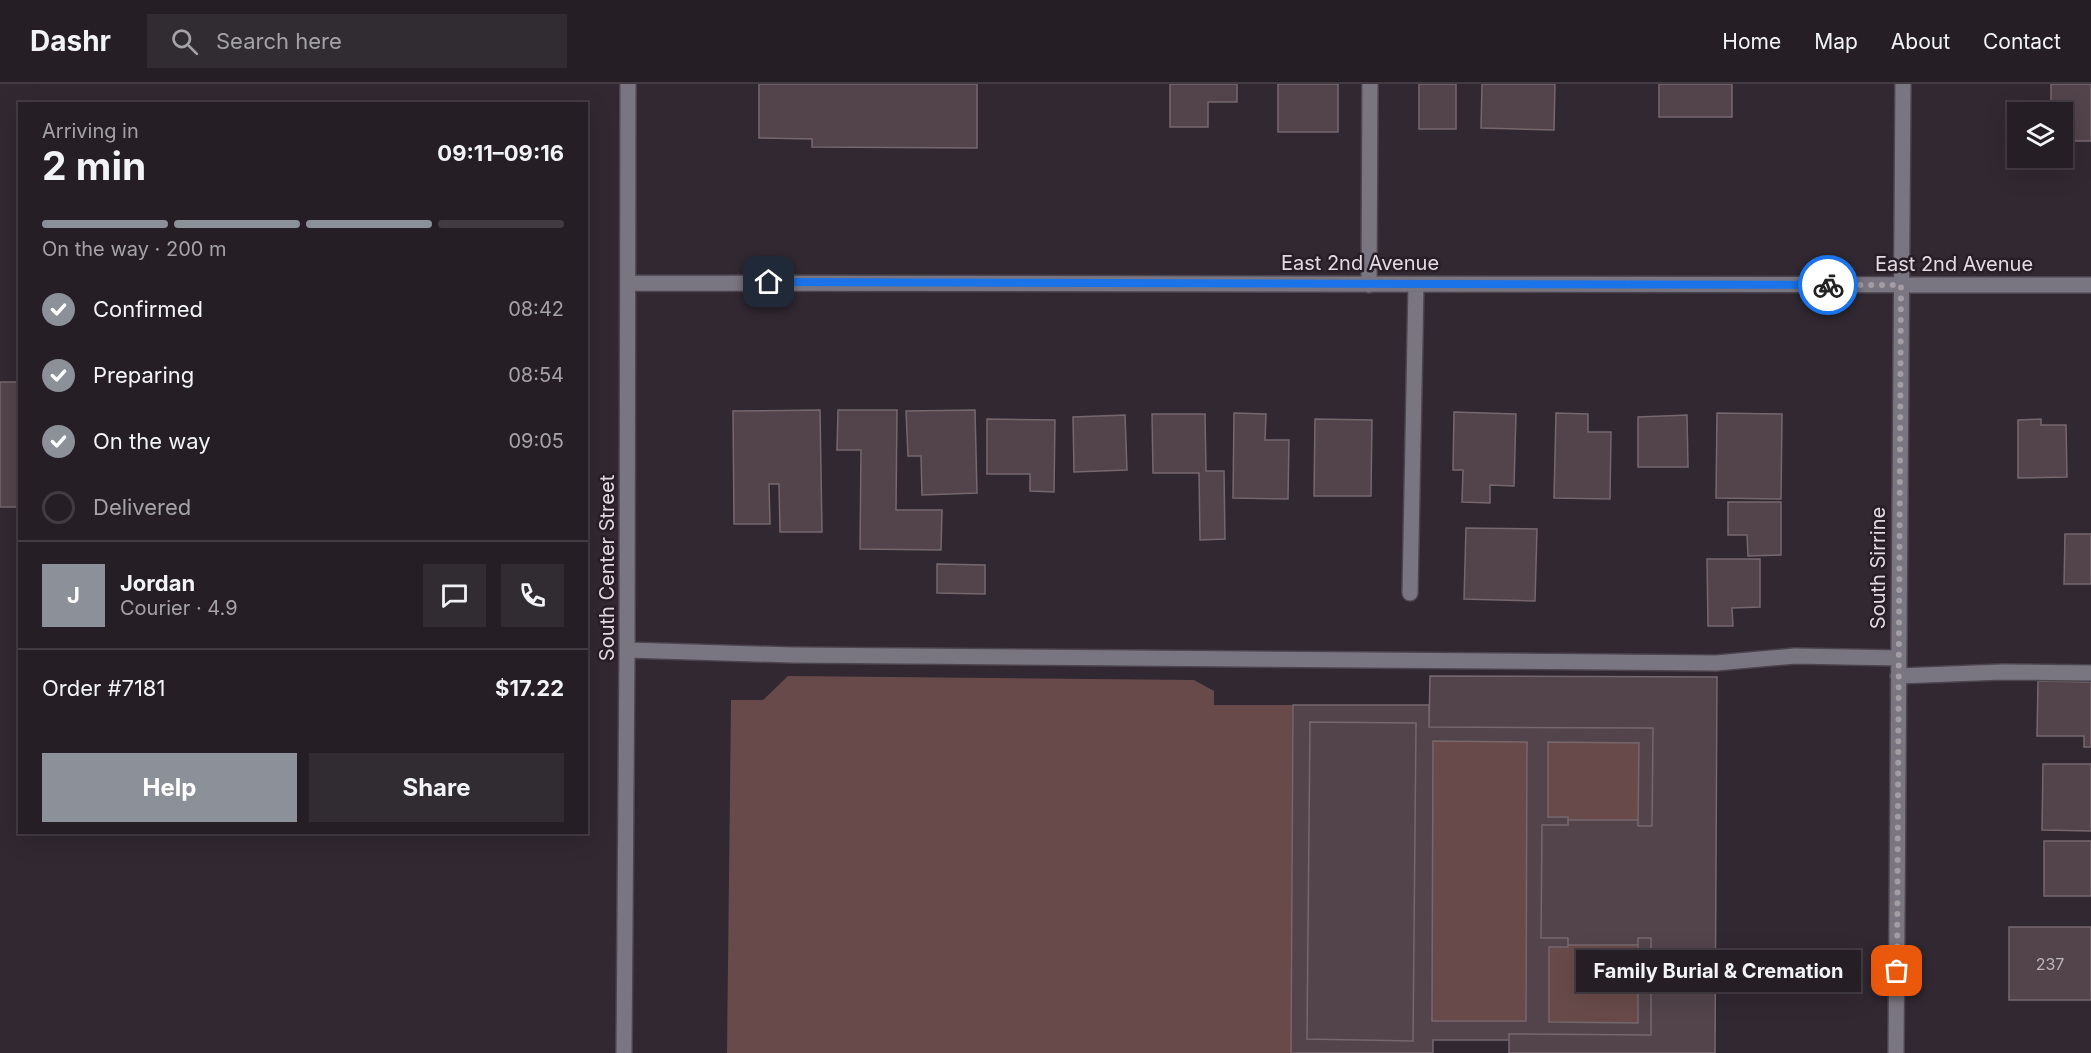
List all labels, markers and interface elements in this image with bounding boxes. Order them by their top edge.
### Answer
search box [147,14,567,68]
text: Dashr [30,24,111,58]
icon: search [168,25,201,58]
text: Search here [216,28,342,54]
text: Home [1722,29,1781,54]
text: Map [1814,29,1858,54]
text: About [1891,29,1950,54]
text: Contact [1983,29,2061,54]
map controls [2007,102,2073,168]
button: layers [2007,102,2073,168]
text: Arriving in [42,119,139,143]
text: 09:11–09:16 [437,140,564,166]
text: 2 min [42,142,146,189]
text: On the way · 200 m [42,237,227,261]
street label: East 2nd Avenue [1281,251,1439,275]
street label: East 2nd Avenue [1875,252,2033,276]
courier [1798,255,1858,315]
pin [743,256,794,307]
icon: home [752,265,785,298]
icon: bike [1812,269,1845,302]
icon: check [42,293,75,326]
text: Confirmed [93,296,203,322]
text: 08:42 [508,297,564,321]
icon: check [42,359,75,392]
text: Preparing [93,362,194,388]
text: 08:54 [508,363,564,387]
icon: check [42,425,75,458]
text: On the way [93,428,211,454]
text: 09:05 [508,429,564,453]
street label: South Center Street [595,474,619,661]
text: Delivered [93,494,191,520]
street label: South Sirrine [1866,507,1890,629]
button: chat [423,564,486,627]
button: phone [501,564,564,627]
text: Jordan [120,570,195,596]
text: J [67,582,80,608]
text: Courier · 4.9 [120,596,238,620]
text: Order #7181 [42,675,165,701]
text: $17.22 [495,675,564,701]
button: Help [42,753,297,822]
button: Share [309,753,564,822]
pin [1871,945,1922,996]
callout: Family Burial & Cremation [1576,950,1861,992]
icon: bag [1880,954,1913,987]
house number: 237 [2036,954,2064,974]
text: Family Burial & Cremation [1593,959,1844,983]

